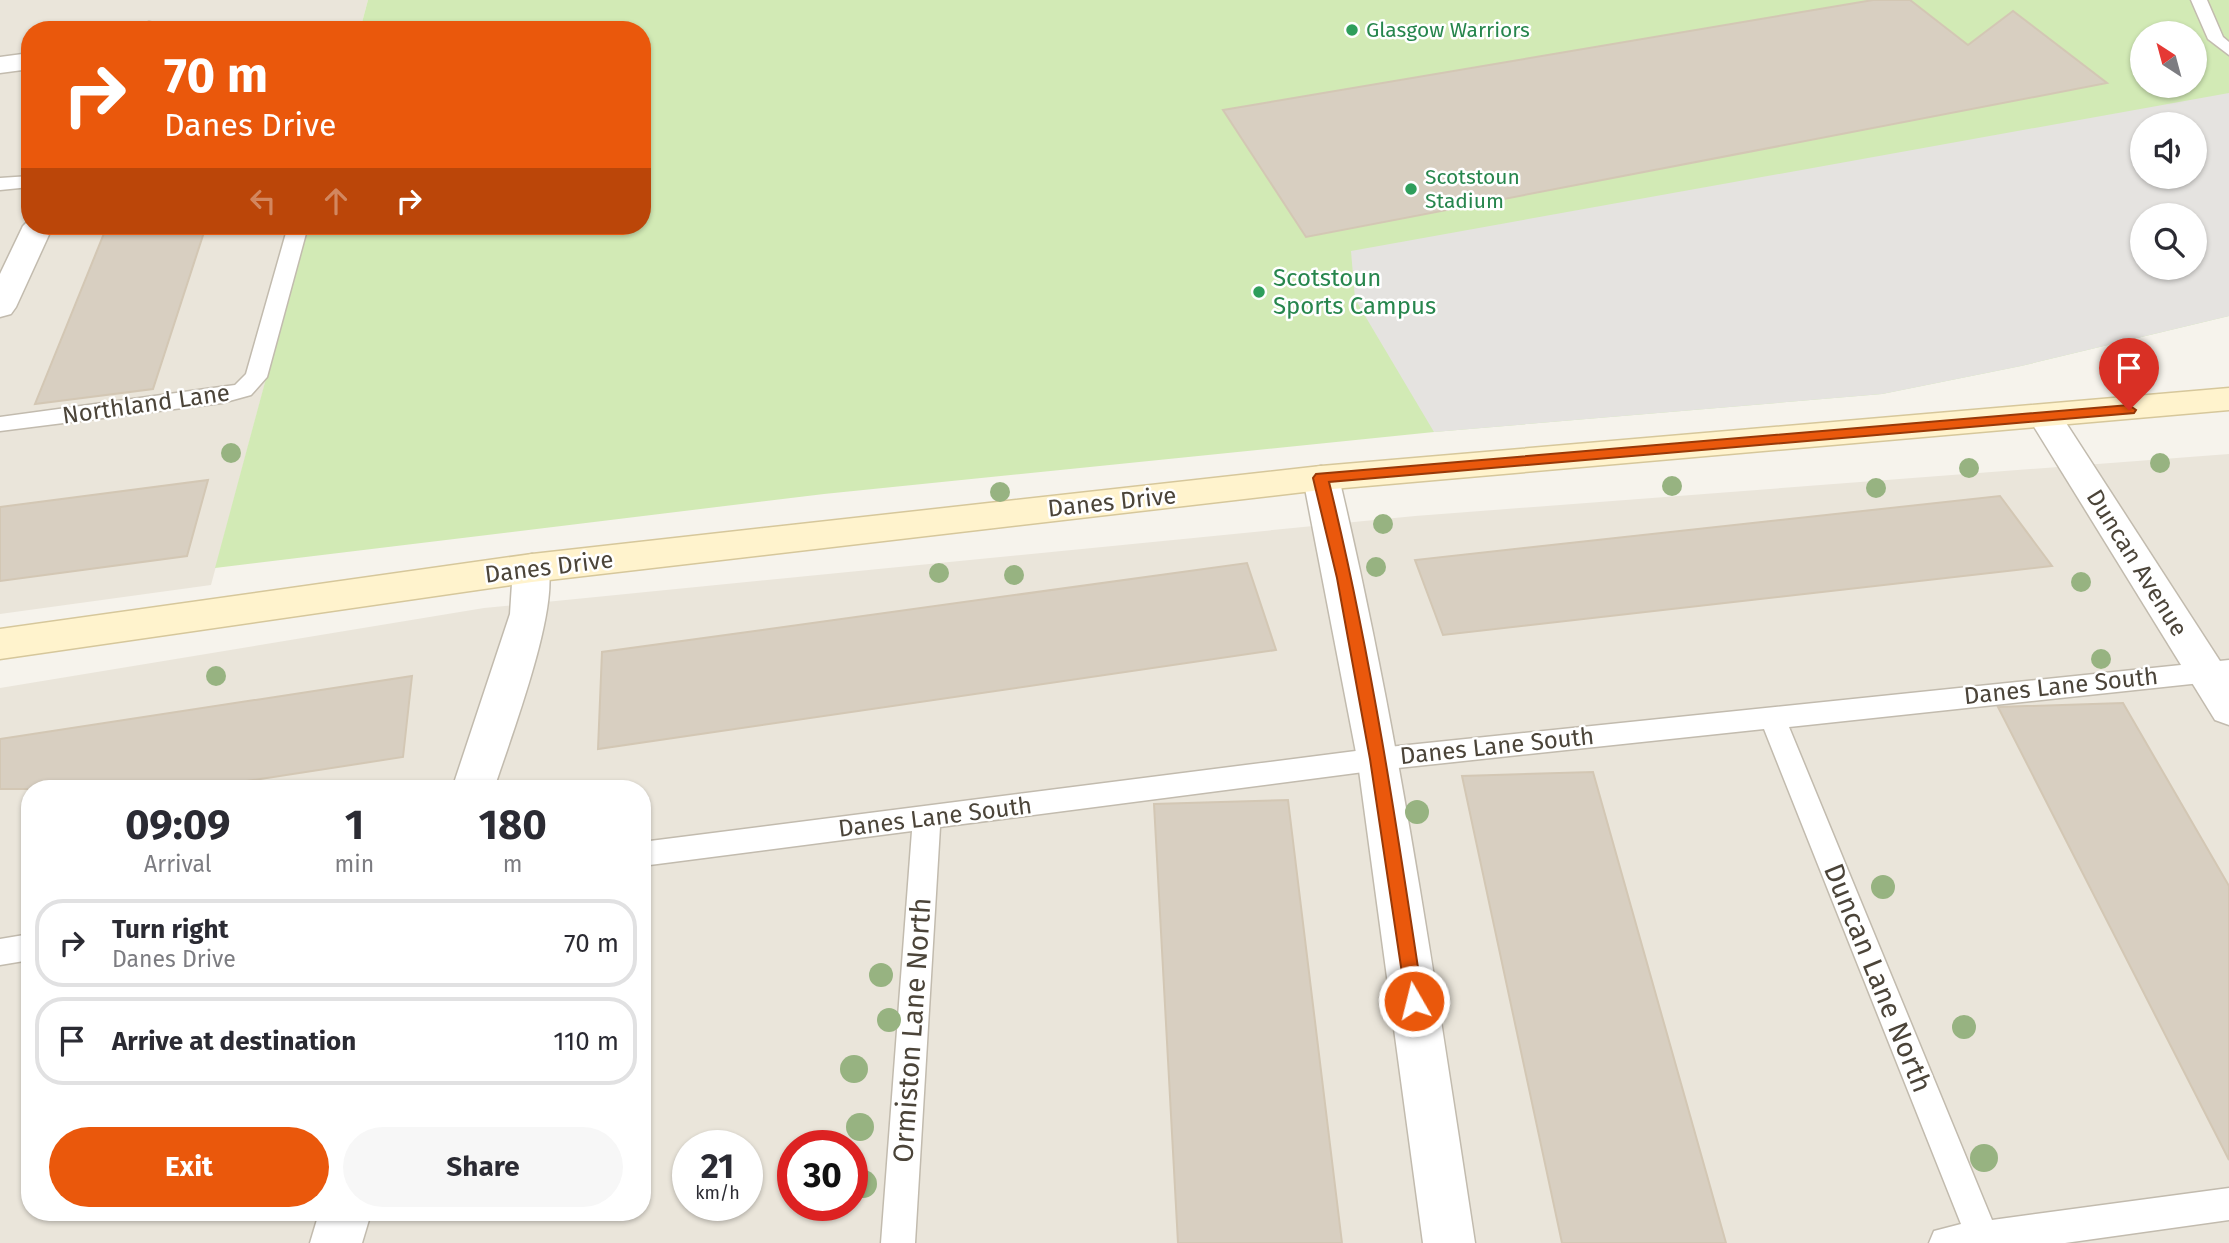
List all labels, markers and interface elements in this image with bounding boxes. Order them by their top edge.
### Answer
place label: Glasgow Warriors [1366,17,1530,43]
north arrow [2130,21,2207,98]
map controls [2130,21,2207,280]
marker: Glasgow Warriors [1344,22,1360,38]
text: 70 m [164,46,268,105]
icon: right [49,49,140,140]
text: Danes Drive [164,106,336,144]
button: sound [2130,112,2207,189]
place label: Scotstoun Stadium [1425,164,1520,214]
marker: Scotstoun Stadium [1403,181,1419,197]
icon: left [244,182,282,220]
icon: ahead [317,182,355,220]
icon: right [390,182,428,220]
button: search [2130,203,2207,280]
place label: Scotstoun Sports Campus [1273,264,1436,320]
marker: Scotstoun Sports Campus [1251,284,1267,300]
pin [2099,338,2159,410]
icon: arrive [2110,349,2148,387]
street label: Northland Lane [60,378,232,430]
street label: Danes Drive [1046,481,1178,523]
street label: Duncan Avenue [2081,484,2193,642]
street label: Danes Drive [483,545,615,589]
street label: Danes Lane South [1963,662,2159,710]
street label: Danes Lane South [1399,722,1595,770]
street label: Danes Lane South [836,791,1034,843]
text: 09:09 [125,800,231,850]
text: 1 [345,800,364,850]
text: 180 [478,800,547,850]
text: Arrival [144,850,212,878]
text: min [335,850,374,878]
text: m [503,850,522,878]
street label: Duncan Lane North [1817,859,1939,1097]
street label: Ormiston Lane North [886,896,938,1164]
text: Turn right [112,914,229,945]
icon: right [53,924,91,962]
text: 70 m [564,928,619,959]
text: Danes Drive [112,945,236,973]
position arrow [1377,964,1451,1038]
icon: arrive [53,1022,91,1060]
text: Arrive at destination [112,1026,356,1057]
text: 110 m [553,1026,619,1057]
button: Exit [49,1127,329,1207]
button: Share [343,1127,623,1207]
speed limit sign: 30 [777,1130,868,1221]
text: 21 [701,1145,734,1187]
text: km/h [695,1182,740,1204]

